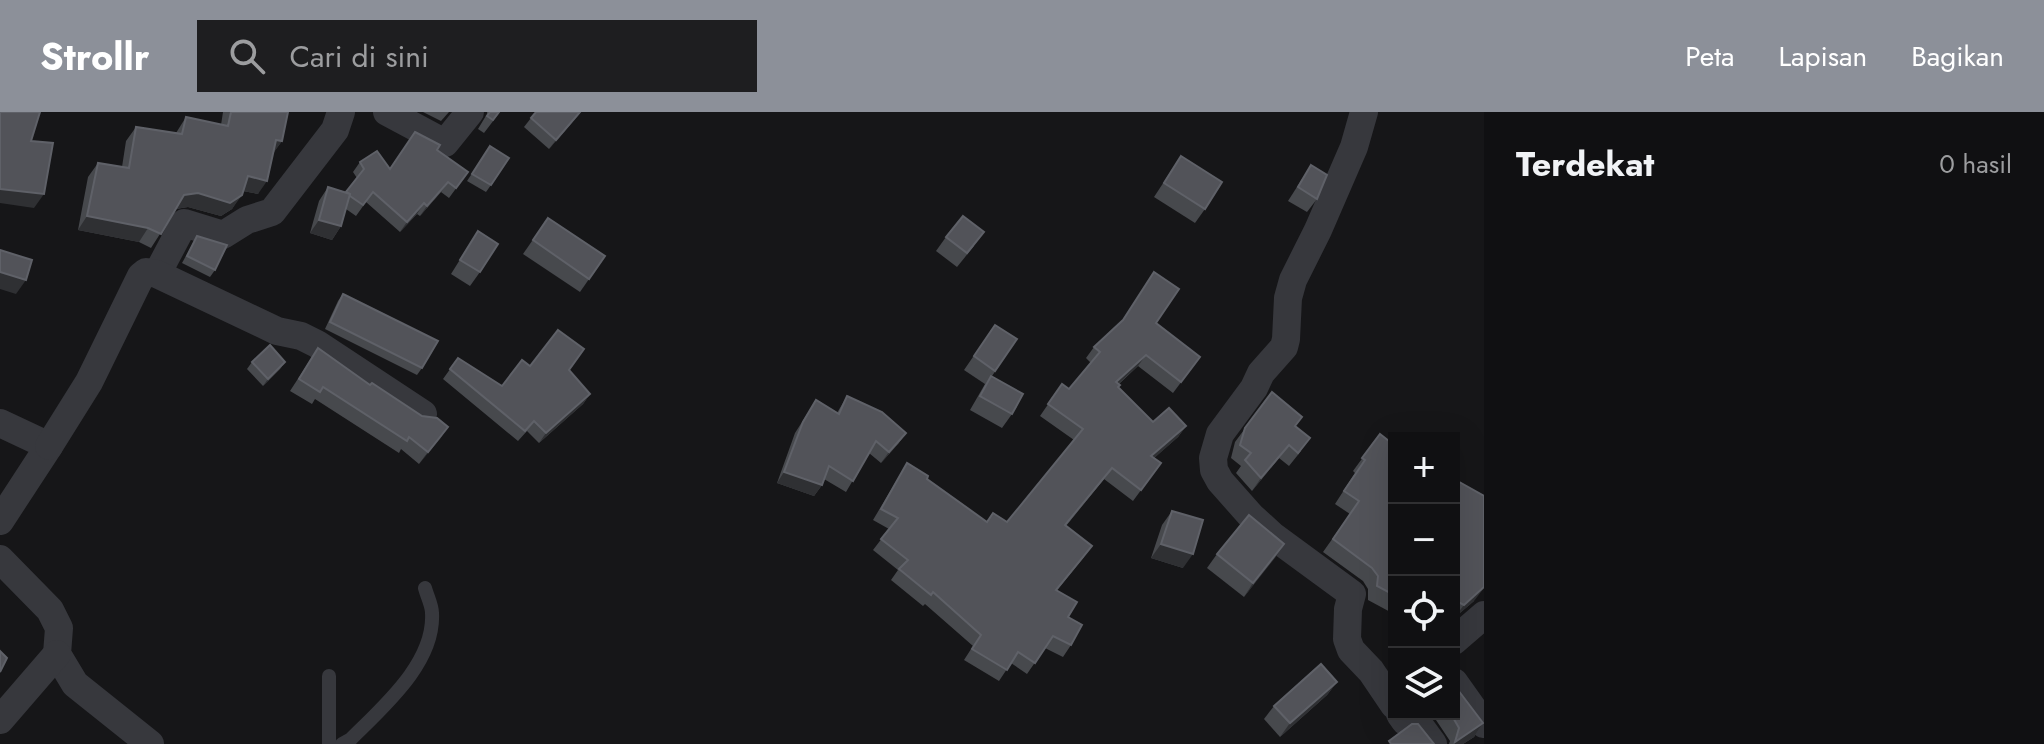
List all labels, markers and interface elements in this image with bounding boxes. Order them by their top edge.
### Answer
search box [197,20,757,92]
text: Strollr [40,29,149,84]
icon: search [225,34,269,78]
text: Cari di sini [289,35,429,78]
text: Peta [1685,36,1734,77]
text: Lapisan [1778,36,1867,77]
text: Bagikan [1911,36,2004,77]
text: Terdekat [1516,140,1654,189]
text: 0 hasil [1939,145,2012,183]
map controls [1388,432,1460,720]
button: + [1388,432,1460,504]
button: − [1388,504,1460,576]
button: locate [1388,576,1460,648]
button: layers [1388,648,1460,720]

